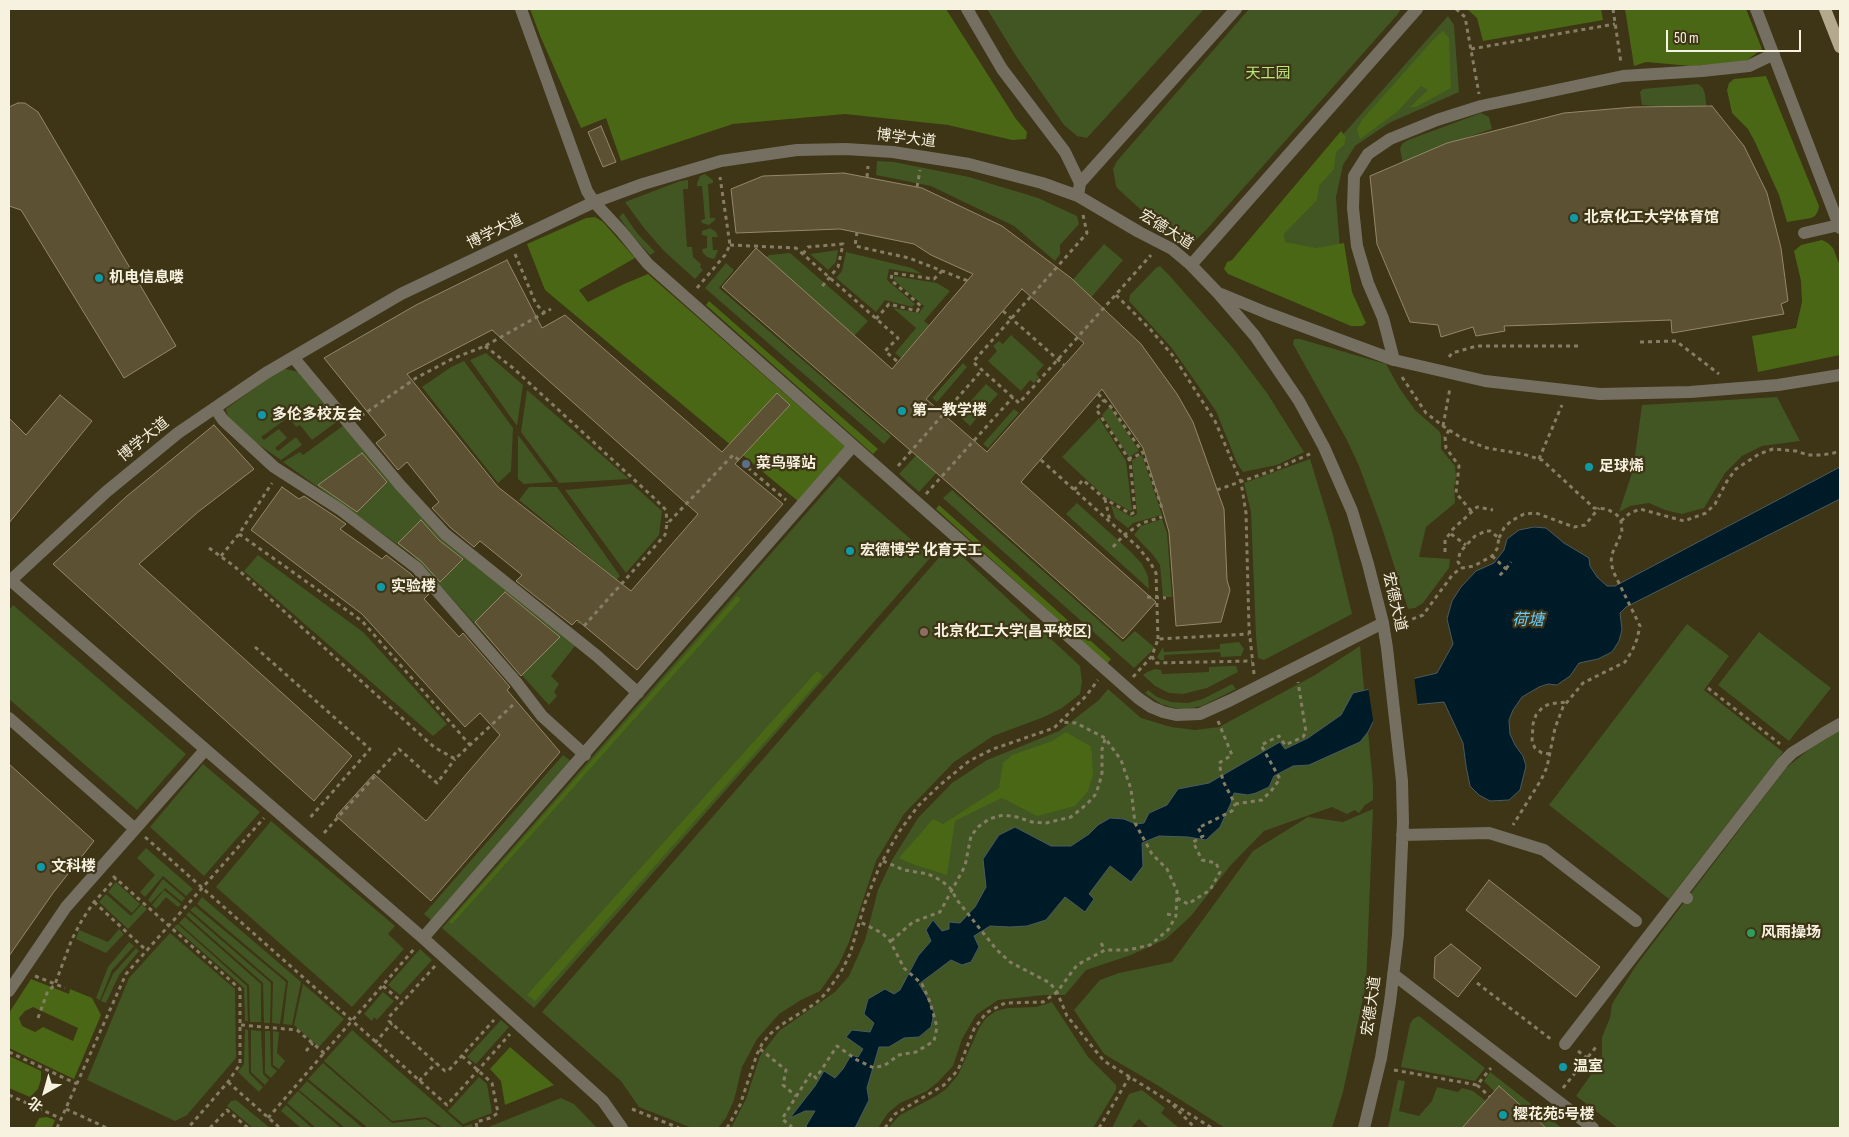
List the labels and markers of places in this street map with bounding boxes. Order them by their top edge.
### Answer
place label: 北京化工大学体育馆 [1584,209,1719,227]
marker: 北京化工大学体育馆 [1568,212,1580,224]
place label: 机电信息喽 [109,269,184,287]
marker: 机电信息喽 [93,272,105,284]
place label: 第一教学楼 [912,402,987,420]
marker: 第一教学楼 [896,405,908,417]
place label: 多伦多校友会 [272,406,362,424]
marker: 多伦多校友会 [256,409,268,421]
place label: 菜鸟驿站 [756,455,816,473]
marker: 菜鸟驿站 [740,458,752,470]
place label: 足球烯 [1599,458,1644,476]
marker: 足球烯 [1583,461,1595,473]
place label: 宏德博学 化育天工 [860,542,982,560]
marker: 宏德博学 化育天工 [844,545,856,557]
place label: 实验楼 [391,578,436,596]
marker: 实验楼 [375,581,387,593]
place label: 北京化工大学(昌平校区) [934,623,1091,641]
marker: 北京化工大学(昌平校区) [918,626,930,638]
place label: 文科楼 [51,858,96,876]
marker: 文科楼 [35,861,47,873]
place label: 风雨操场 [1761,924,1821,942]
marker: 风雨操场 [1745,927,1757,939]
place label: 温室 [1573,1058,1603,1076]
marker: 温室 [1557,1061,1569,1073]
place label: 樱花苑5号楼 [1513,1106,1595,1124]
marker: 樱花苑5号楼 [1497,1109,1509,1121]

